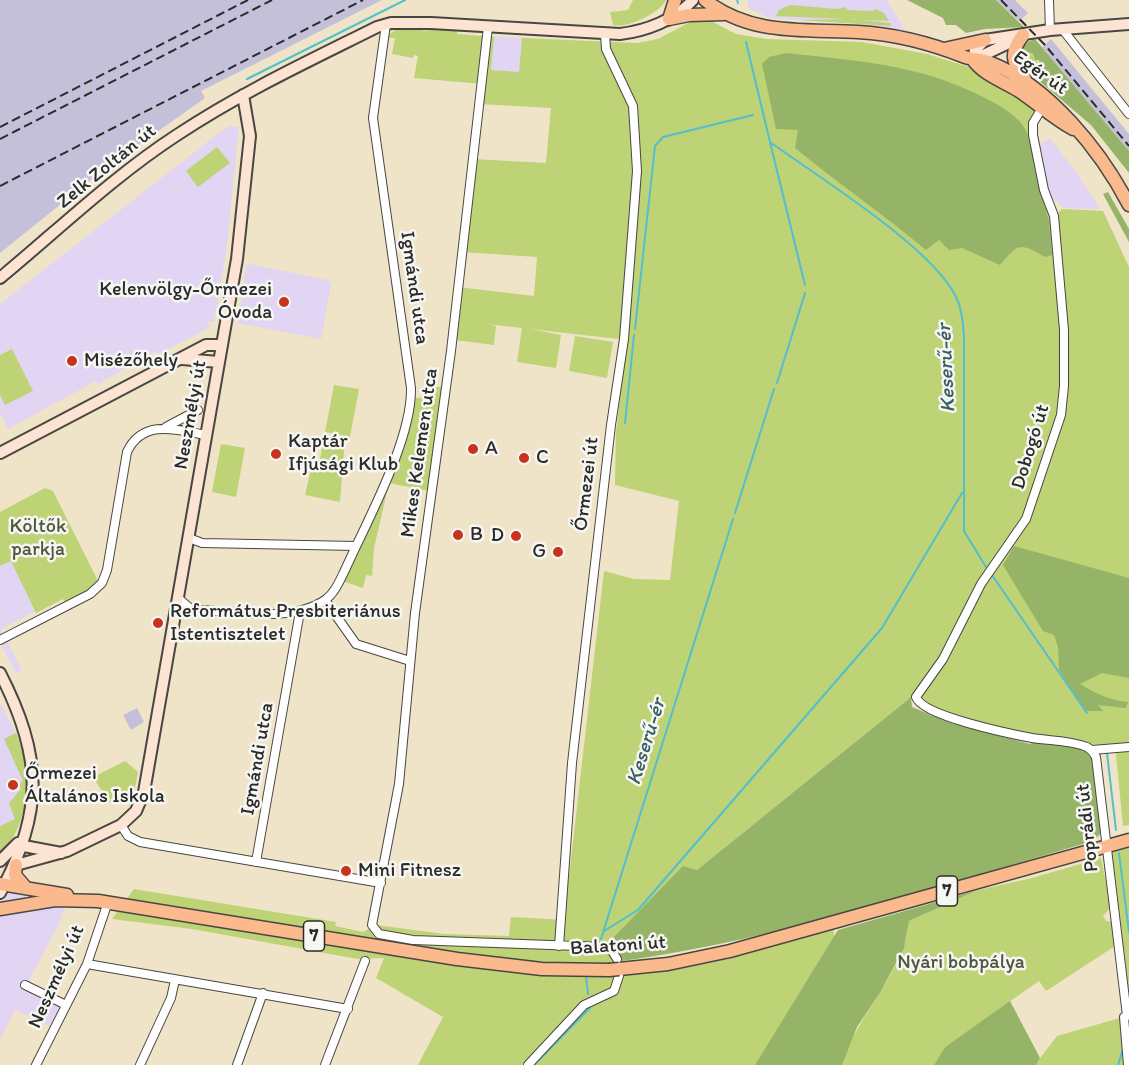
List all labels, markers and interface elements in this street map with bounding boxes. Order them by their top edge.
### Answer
street label: Egér út [1008,46,1072,100]
street label: Zelk Zoltán út [52,120,162,214]
street label: Igmándi utca [394,230,434,346]
place label: Kelenvölgy-Őrmezei Óvoda [99,278,272,325]
marker: Kelenvölgy-Őrmezei Óvoda [277,295,291,309]
water label: Keserű-ér [932,323,962,413]
place label: Misézőhely [84,349,178,373]
marker: Misézőhely [65,354,79,368]
street label: Neszmélyi út [170,358,212,472]
street label: Mikes Kelemen utca [396,367,444,539]
street label: Dobogó út [1007,402,1055,492]
place label: Kaptár Ifjúsági Klub [288,430,398,477]
street label: Őrmezei út [569,435,605,533]
place label: A [485,437,498,461]
marker: A [466,442,480,456]
place label: C [536,446,549,470]
marker: Kaptár Ifjúsági Klub [269,447,283,461]
marker: C [517,451,531,465]
park label: Költők parkja [10,515,66,562]
place label: B [470,523,483,547]
place label: D [491,524,504,548]
marker: B [451,528,465,542]
marker: D [509,529,523,543]
place label: G [532,540,546,564]
marker: G [551,545,565,559]
place label: Református Presbiteriánus Istentisztelet [170,600,401,647]
marker: Református Presbiteriánus Istentisztelet [151,616,165,630]
water label: Keserű-ér [622,696,672,788]
street label: Igmándi utca [236,701,280,817]
place label: Őrmezei Általános Iskola [25,762,165,809]
marker: Őrmezei Általános Iskola [6,778,20,792]
street label: Poprádi út [1071,783,1105,873]
place label: Mini Fitnesz [358,859,461,883]
marker: Mini Fitnesz [339,864,353,878]
road number: 7 [936,876,958,906]
road number: 7 [304,921,324,951]
street label: Neszmélyi út [24,922,90,1032]
street label: Balatoni út [569,931,667,961]
park label: Nyári bobpálya [897,951,1025,975]

